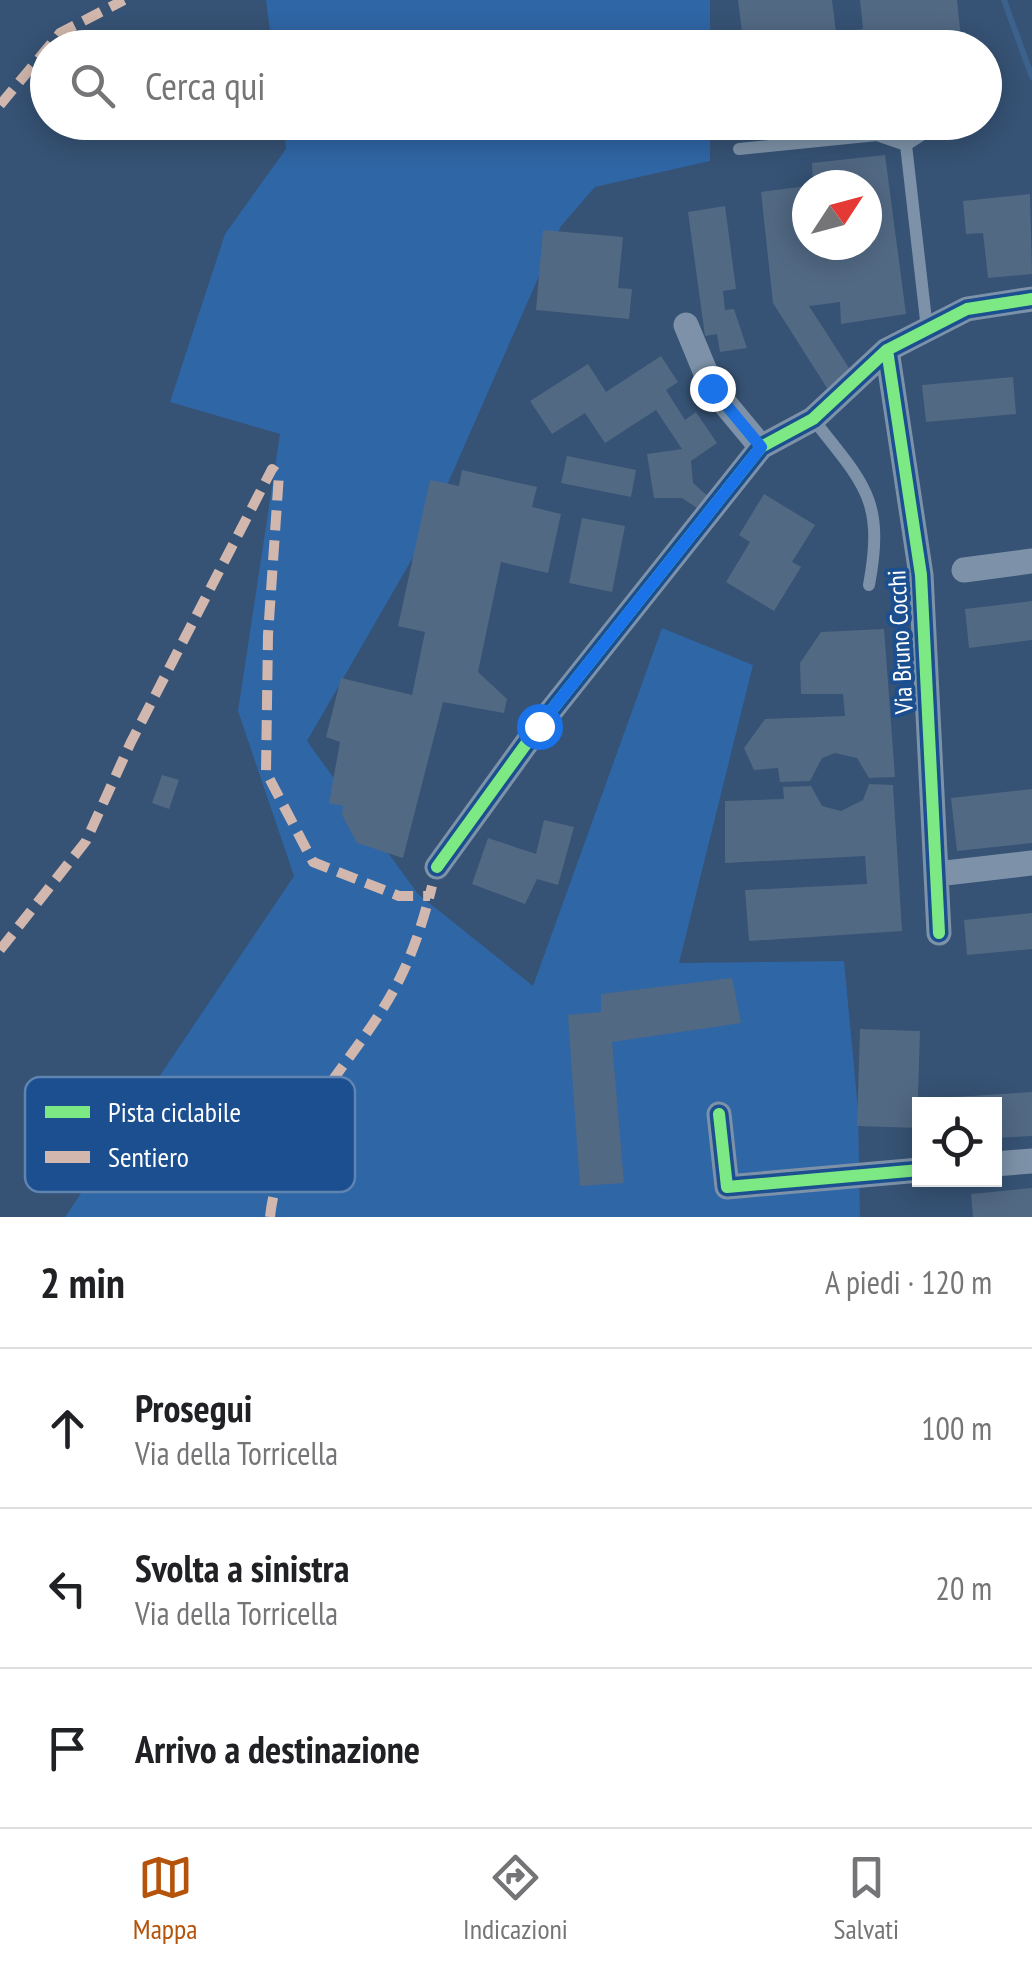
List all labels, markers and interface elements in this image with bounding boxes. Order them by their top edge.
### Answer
search box [30,30,1002,140]
icon: search [65,58,120,113]
text: Cerca qui [145,61,265,110]
north arrow [792,170,882,260]
route end [690,366,736,412]
street label: Via Bruno Cocchi [880,569,920,716]
route start [517,704,563,750]
legend [25,1077,355,1192]
text: Pista ciclabile [108,1093,241,1130]
map controls [912,1097,1002,1187]
button: locate [912,1097,1002,1187]
text: Sentiero [108,1138,189,1175]
text: 2 min [40,1255,125,1310]
text: A piedi · 120 m [825,1261,992,1303]
text: Prosegui [135,1383,252,1432]
icon: ahead [40,1401,95,1456]
text: 100 m [921,1407,992,1449]
text: Via della Torricella [135,1432,338,1474]
text: Svolta a sinistra [135,1543,349,1592]
icon: left [40,1561,95,1616]
text: 20 m [936,1567,992,1609]
text: Via della Torricella [135,1592,338,1634]
icon: arrive [40,1721,95,1776]
text: Arrivo a destinazione [135,1724,420,1773]
tab: Mappa [133,1850,197,1947]
tab: Indicazioni [463,1850,568,1947]
tab: Salvati [834,1850,899,1947]

